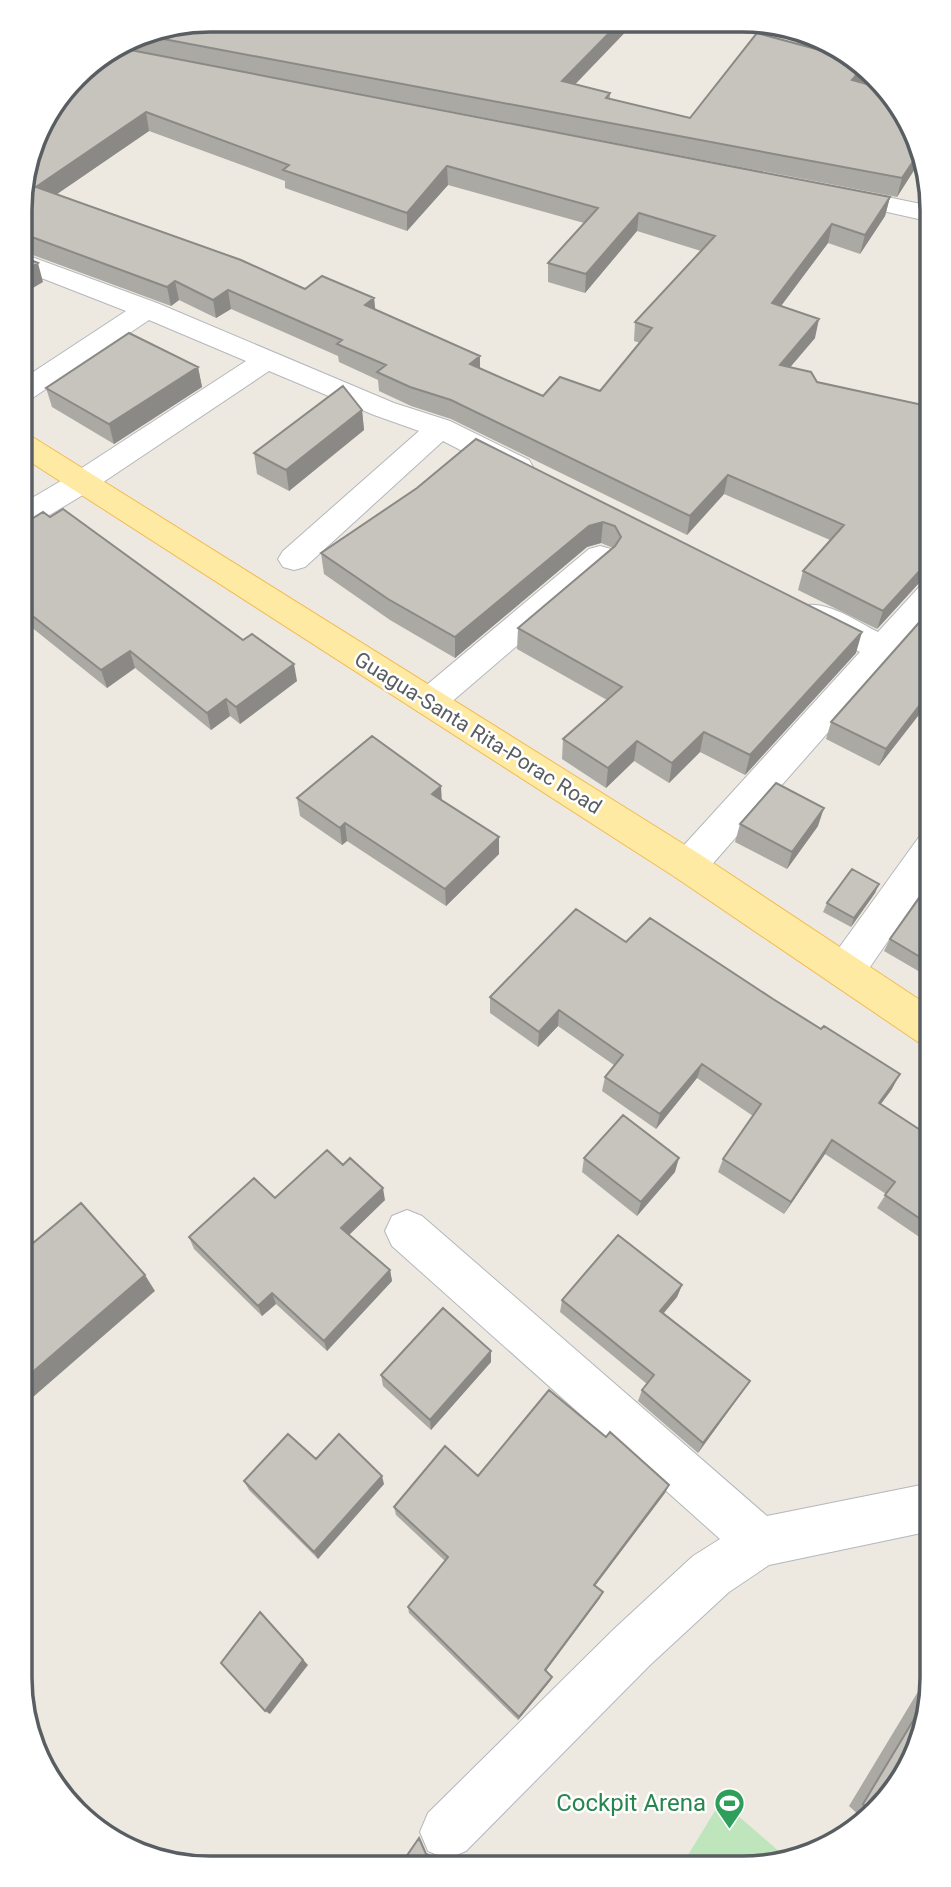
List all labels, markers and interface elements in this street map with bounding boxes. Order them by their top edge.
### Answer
street label: Guagua-Santa Rita-Porac Road [350,647,606,819]
sports icon: Cockpit Arena [712,1786,746,1830]
place label: Cockpit Arena [556,1789,706,1817]

